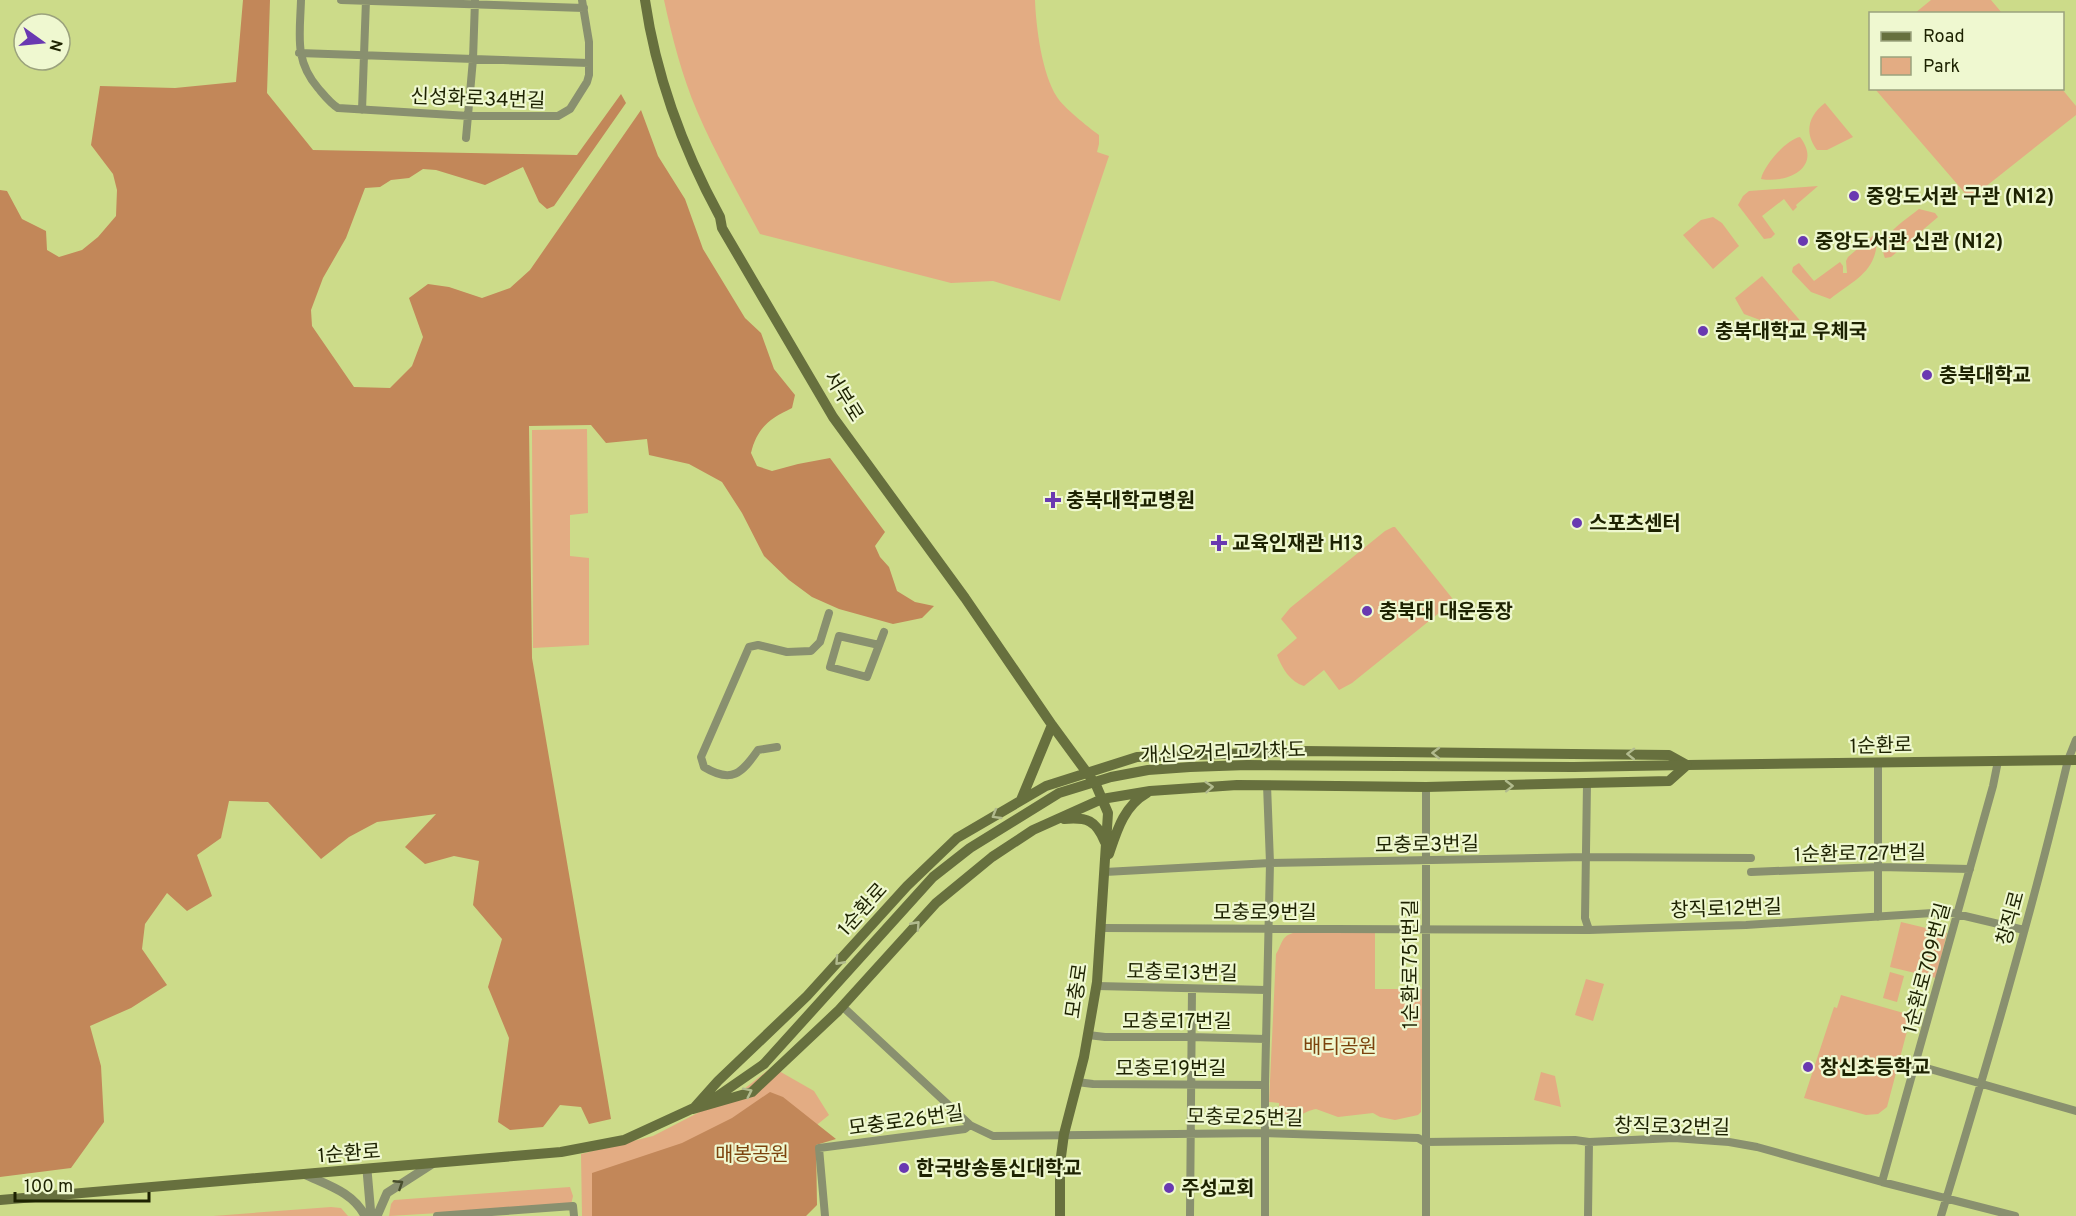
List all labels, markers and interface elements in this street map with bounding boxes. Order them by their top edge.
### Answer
north arrow [12,12,72,72]
legend [1869,12,2064,90]
text: Road [1923,26,1965,49]
text: N [43,37,66,54]
text: Park [1923,56,1960,79]
street label: 신성화로34번길 [410,85,546,115]
place label: 중앙도서관 구관 (N12) [1866,185,2054,211]
marker: 중앙도서관 구관 (N12) [1847,189,1861,203]
place label: 중앙도서관 신관 (N12) [1815,230,2003,256]
marker: 중앙도서관 신관 (N12) [1796,234,1810,248]
place label: 충북대학교 우체국 [1715,320,1867,346]
marker: 충북대학교 우체국 [1696,324,1710,338]
place label: 충북대학교 [1939,364,2031,390]
street label: 서부로 [817,367,868,427]
marker: 충북대학교 [1920,368,1934,382]
place label: 충북대학교병원 [1066,489,1195,515]
marker: 충북대학교병원 [1044,491,1062,509]
place label: 스포츠센터 [1589,512,1681,538]
marker: 스포츠센터 [1570,516,1584,530]
place label: 교육인재관 H13 [1232,532,1363,558]
marker: 교육인재관 H13 [1210,534,1228,552]
place label: 충북대 대운동장 [1379,600,1513,626]
marker: 충북대 대운동장 [1360,604,1374,618]
street label: 1순환로 [1849,733,1913,761]
street label: 개신오거리고가차도 [1140,738,1306,770]
one-way arrow [1431,747,1440,760]
one-way arrow [1626,748,1635,761]
one-way arrow [1504,780,1513,792]
one-way arrow [1204,781,1213,794]
one-way arrow [992,807,1002,819]
street label: 모충로3번길 [1375,832,1479,860]
street label: 1순환로727번길 [1794,841,1926,869]
street label: 1순환로 [833,878,894,942]
street label: 창직로 [1992,888,2032,949]
street label: 창직로12번길 [1670,895,1782,925]
street label: 1순환로751번길 [1399,899,1425,1029]
street label: 1순환로709번길 [1898,900,1958,1037]
street label: 모충로9번길 [1213,901,1317,927]
one-way arrow [909,922,920,932]
one-way arrow [835,954,846,965]
street label: 모충로13번길 [1126,960,1238,988]
street label: 모충로 [1061,962,1095,1020]
street label: 모충로17번길 [1122,1010,1232,1036]
park label: 배티공원 [1303,1035,1377,1061]
place label: 창신초등학교 [1820,1056,1930,1082]
street label: 모충로19번길 [1115,1057,1227,1083]
marker: 창신초등학교 [1801,1060,1815,1074]
one-way arrow [742,1087,753,1099]
street label: 모충로26번길 [847,1101,966,1143]
street label: 모충로25번길 [1186,1105,1304,1133]
street label: 창직로32번길 [1614,1114,1730,1142]
street label: 1순환로 [317,1140,381,1170]
park label: 매봉공원 [715,1143,789,1169]
place label: 한국방송통신대학교 [916,1157,1082,1183]
marker: 한국방송통신대학교 [897,1161,911,1175]
scale bar [15,1165,148,1203]
text: 100 m [24,1176,73,1199]
place label: 주성교회 [1181,1177,1255,1203]
one-way arrow [392,1181,403,1192]
marker: 주성교회 [1162,1181,1176,1195]

